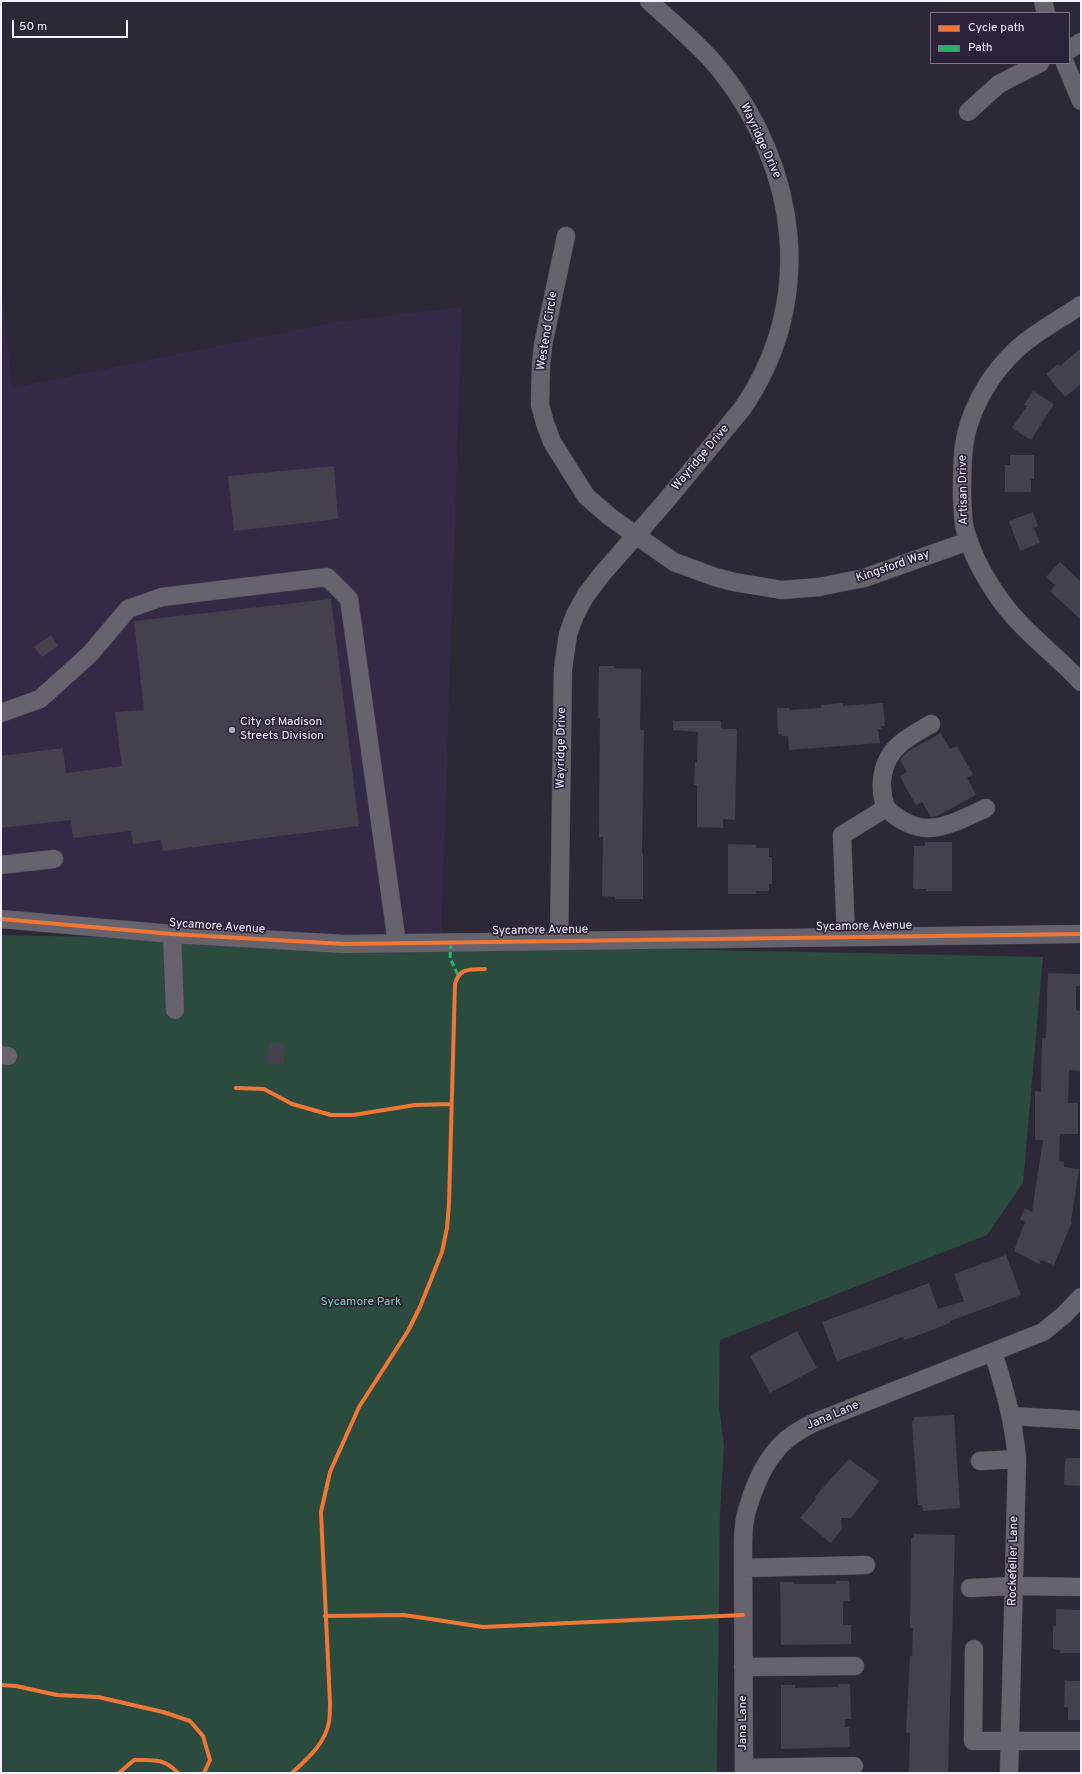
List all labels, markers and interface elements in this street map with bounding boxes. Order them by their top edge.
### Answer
scale bar [14,12,130,38]
legend [930,12,1070,64]
text: 50 m [19,19,47,35]
text: Cycle path [968,20,1025,36]
text: Path [968,40,993,56]
street label: Wayridge Drive [736,101,784,181]
street label: Westend Circle [535,290,561,372]
street label: Wayridge Drive [669,422,733,494]
street label: Artisan Drive [956,455,972,525]
street label: Kingsford Way [854,548,932,586]
street label: Wayridge Drive [554,707,570,789]
place label: City of Madison Streets Division [240,716,324,744]
marker: City of Madison Streets Division [227,725,237,735]
street label: Sycamore Avenue [168,916,266,938]
street label: Sycamore Avenue [816,919,912,935]
street label: Sycamore Avenue [492,923,588,939]
park label: Sycamore Park [321,1296,401,1310]
street label: Jana Lane [805,1399,861,1433]
street label: Rockefeller Lane [1006,1516,1022,1606]
street label: Jana Lane [737,1695,751,1751]

